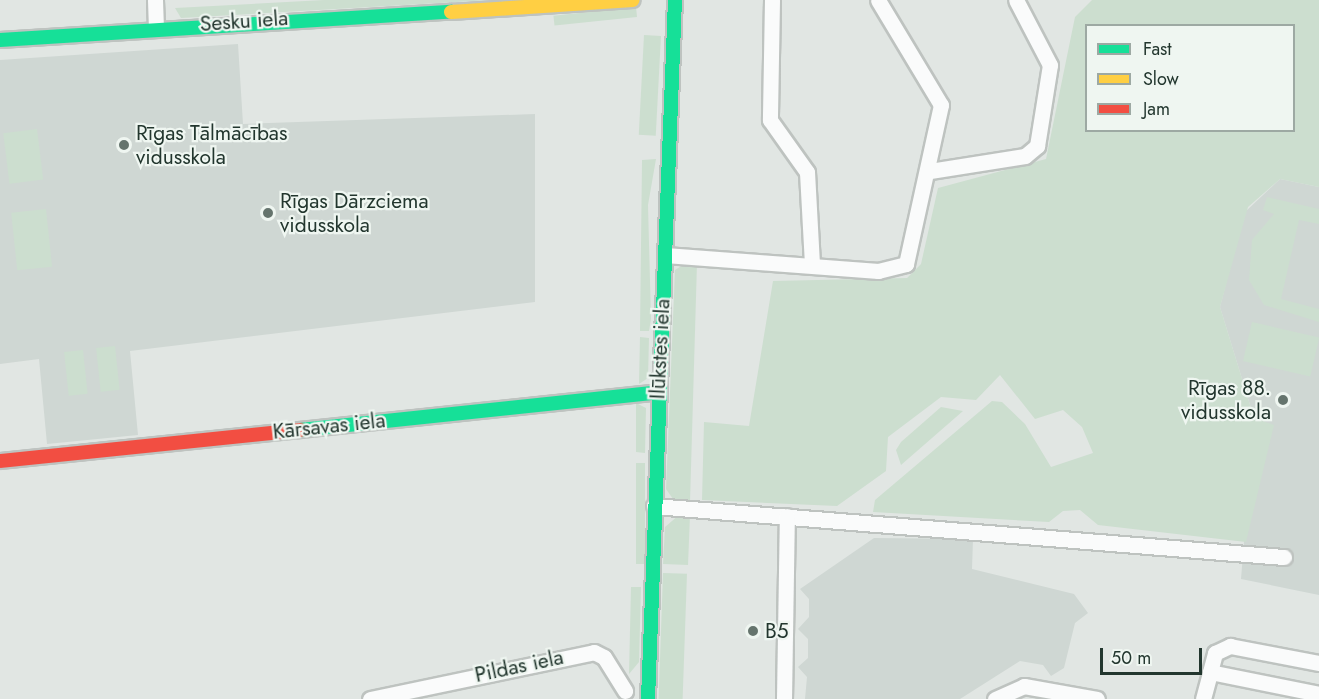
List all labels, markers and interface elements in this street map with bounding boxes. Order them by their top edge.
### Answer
street label: Sesku iela [199,5,289,37]
legend [1085,24,1295,132]
text: Fast [1143,36,1172,62]
text: Slow [1143,66,1179,92]
text: Jam [1143,96,1170,122]
place label: Rīgas Tālmācības vidusskola [136,120,287,170]
marker: Rīgas Tālmācības vidusskola [117,138,131,152]
place label: Rīgas Dārzciema vidusskola [280,188,428,238]
marker: Rīgas Dārzciema vidusskola [261,206,275,220]
street label: Ilūkstes iela [645,298,675,400]
place label: Rīgas 88. vidusskola [1181,375,1271,425]
marker: Rīgas 88. vidusskola [1276,393,1290,407]
street label: Kārsavas iela [271,408,387,444]
place label: B5 [765,618,789,644]
marker: B5 [746,624,760,638]
scale bar [1103,636,1205,674]
street label: Pildas iela [472,644,566,688]
text: 50 m [1111,645,1151,671]

